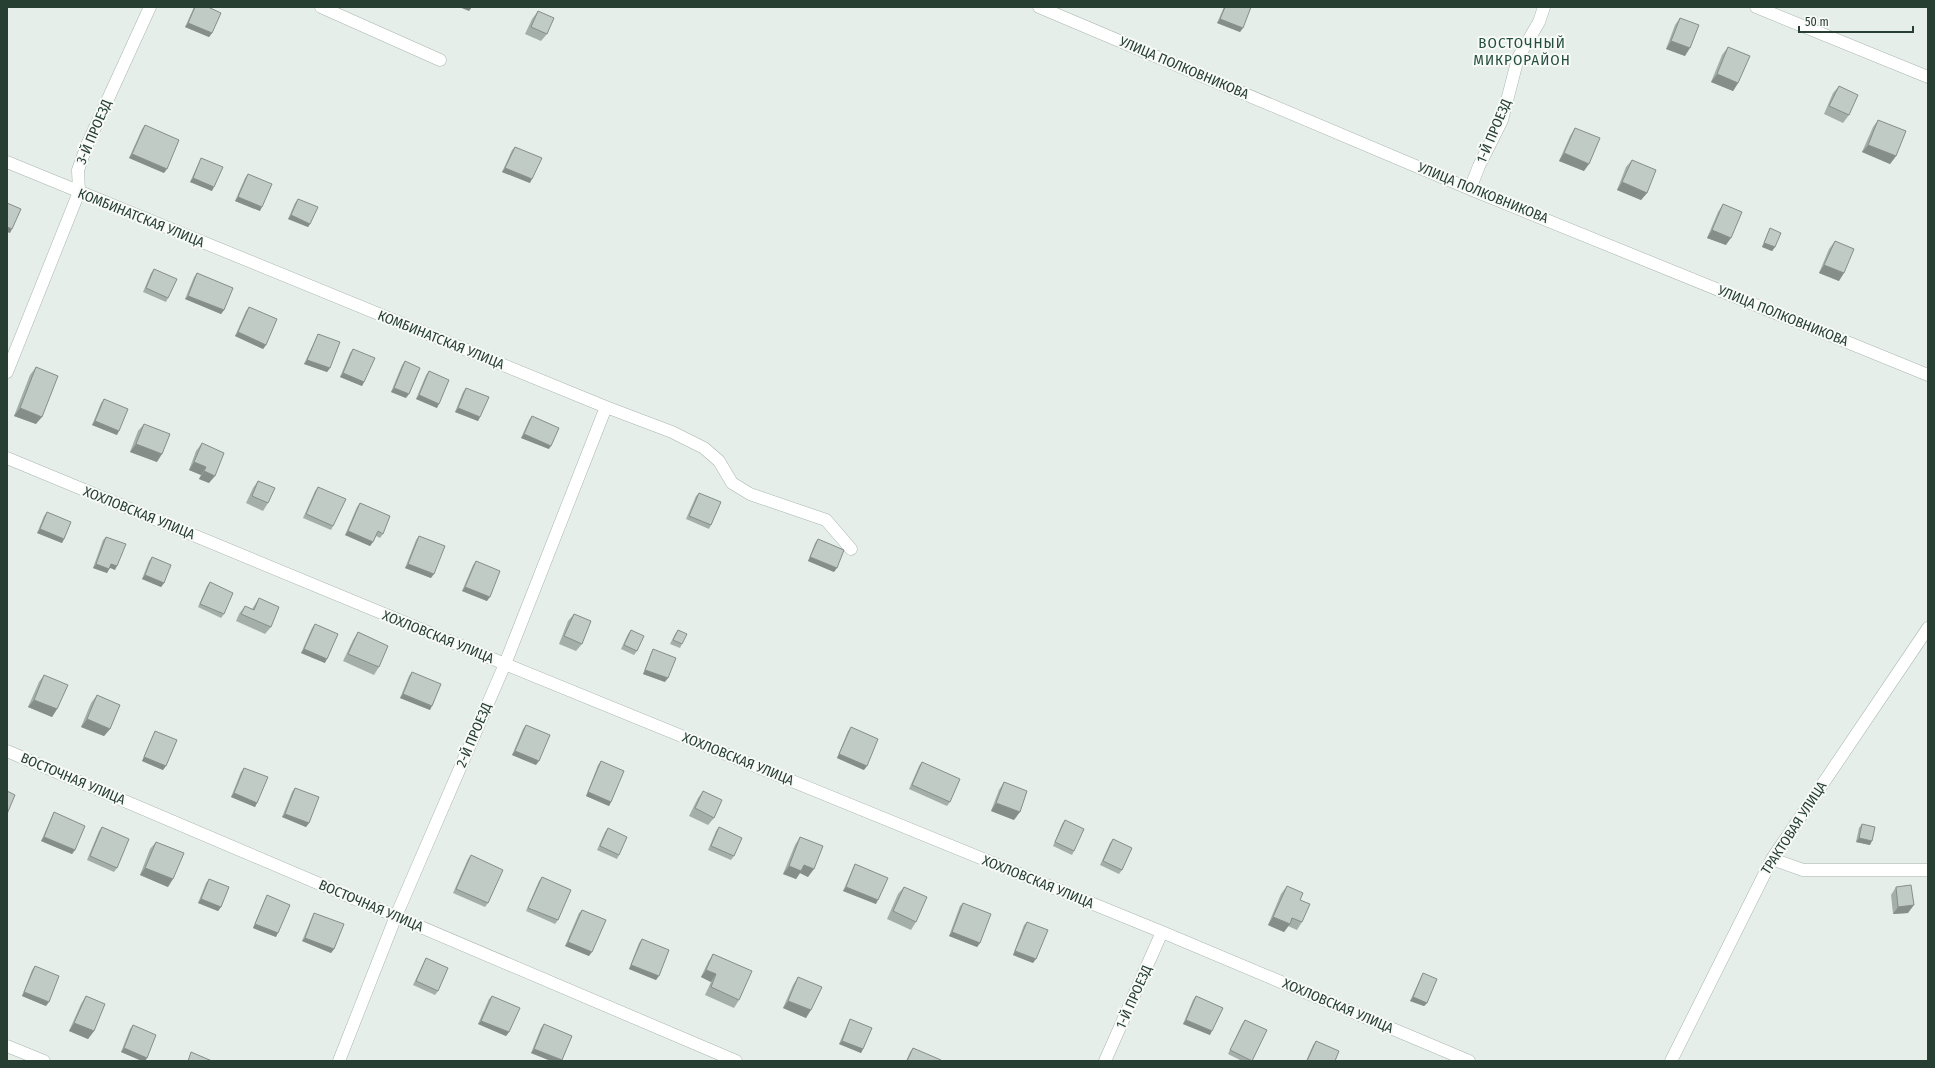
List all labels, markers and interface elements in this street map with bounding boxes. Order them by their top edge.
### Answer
scale bar [1799,8,1913,34]
text: 50 m [1805,15,1829,29]
street label: УЛИЦА ПОЛКОВНИКОВА [1116,33,1252,103]
district label: ВОСТОЧНЫЙ МИКРОРАЙОН [1473,34,1571,69]
street label: 1-Й ПРОЕЗД [1473,96,1515,166]
street label: 3-Й ПРОЕЗД [73,97,115,167]
street label: УЛИЦА ПОЛКОВНИКОВА [1414,159,1551,227]
street label: КОМБИНАТСКАЯ УЛИЦА [75,185,207,251]
street label: УЛИЦА ПОЛКОВНИКОВА [1714,282,1851,350]
street label: КОМБИНАТСКАЯ УЛИЦА [375,307,507,373]
street label: ХОХЛОВСКАЯ УЛИЦА [81,483,198,543]
street label: ХОХЛОВСКАЯ УЛИЦА [380,607,497,667]
street label: 2-Й ПРОЕЗД [453,700,495,770]
street label: ХОХЛОВСКАЯ УЛИЦА [680,729,797,789]
street label: ВОСТОЧНАЯ УЛИЦА [18,749,128,809]
street label: ТРАКТОВАЯ УЛИЦА [1758,778,1831,878]
street label: ХОХЛОВСКАЯ УЛИЦА [980,852,1097,912]
street label: ВОСТОЧНАЯ УЛИЦА [316,876,426,936]
street label: 1-Й ПРОЕЗД [1112,962,1156,1031]
street label: ХОХЛОВСКАЯ УЛИЦА [1280,975,1397,1037]

